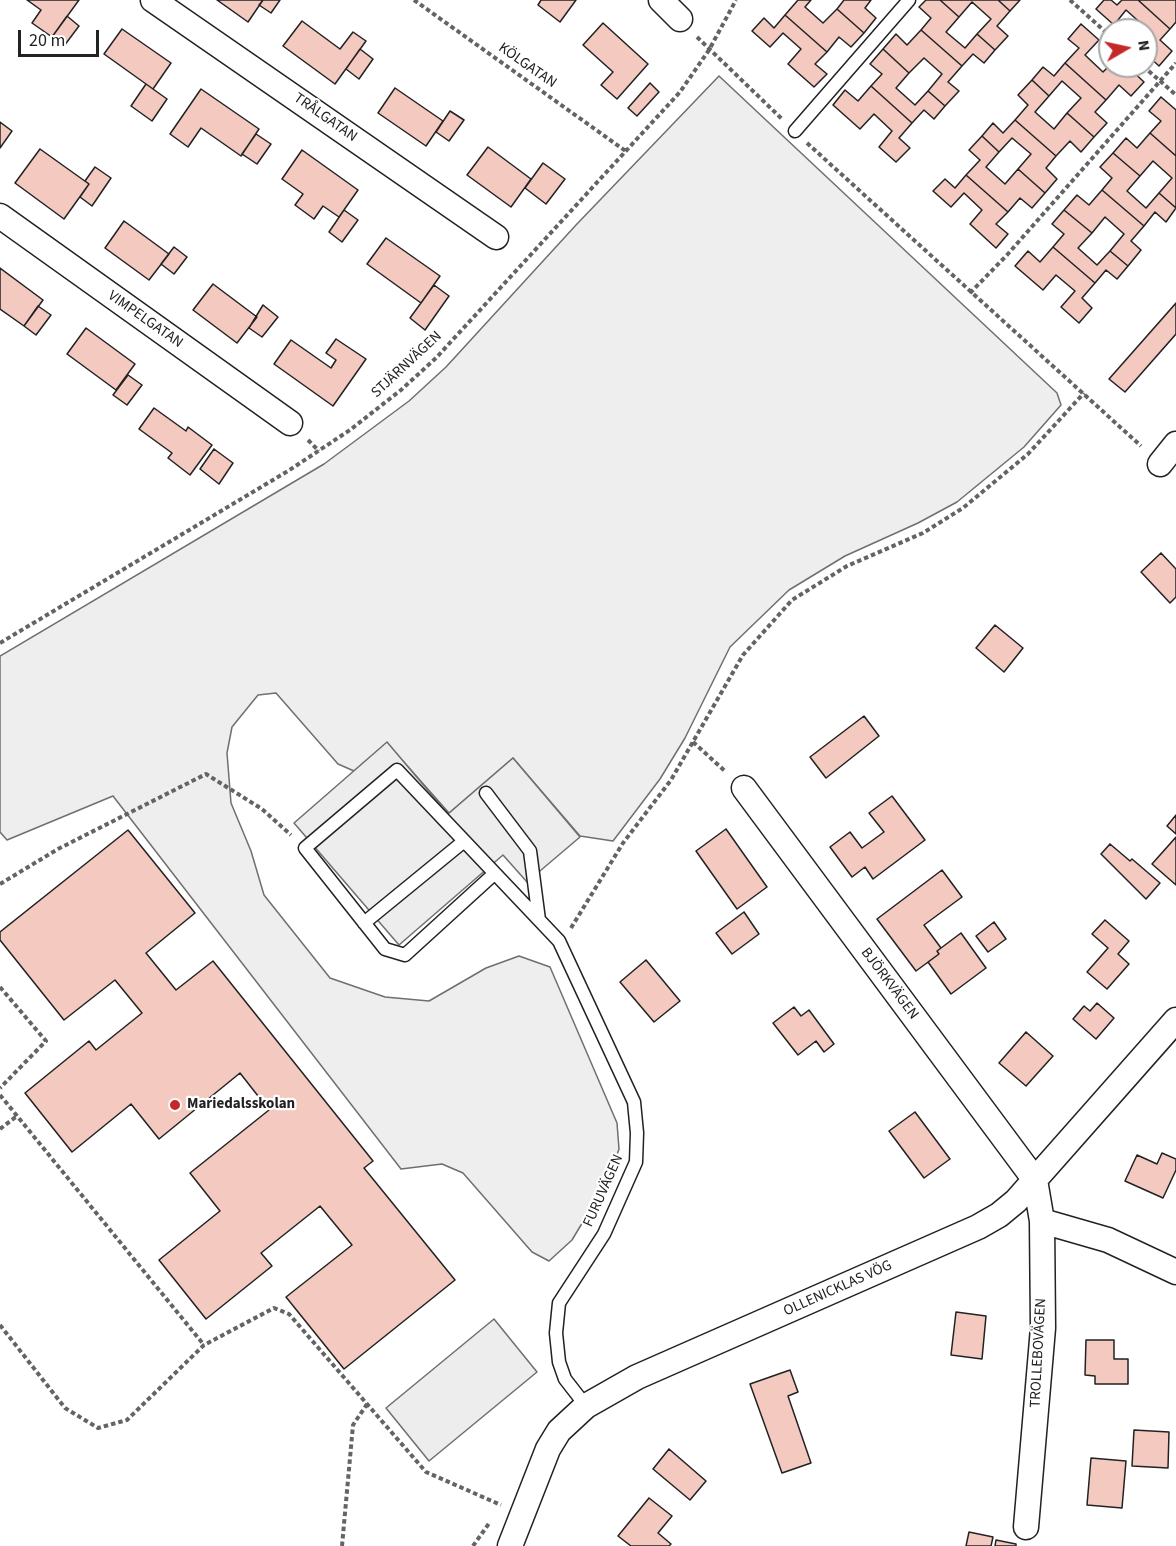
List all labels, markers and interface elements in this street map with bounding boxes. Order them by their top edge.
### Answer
scale bar [21,18,102,56]
north arrow [1098,18,1158,78]
text: 20 m [29,28,65,53]
street label: KÖLGATAN [494,39,560,93]
text: N [1132,39,1155,52]
street label: TRÅLGATAN [290,90,360,146]
street label: VIMPELGATAN [104,287,186,353]
street label: STJÄRNVÄGEN [368,328,446,402]
street label: BJÖRKVÄGEN [856,945,922,1023]
place label: Mariedalsskolan [187,1096,295,1114]
marker: Mariedalsskolan [168,1098,182,1112]
street label: FURUVÄGEN [580,1152,628,1230]
street label: OLLENICKLAS VÖG [781,1257,895,1321]
street label: TROLLEBOVÄGEN [1027,1298,1051,1408]

